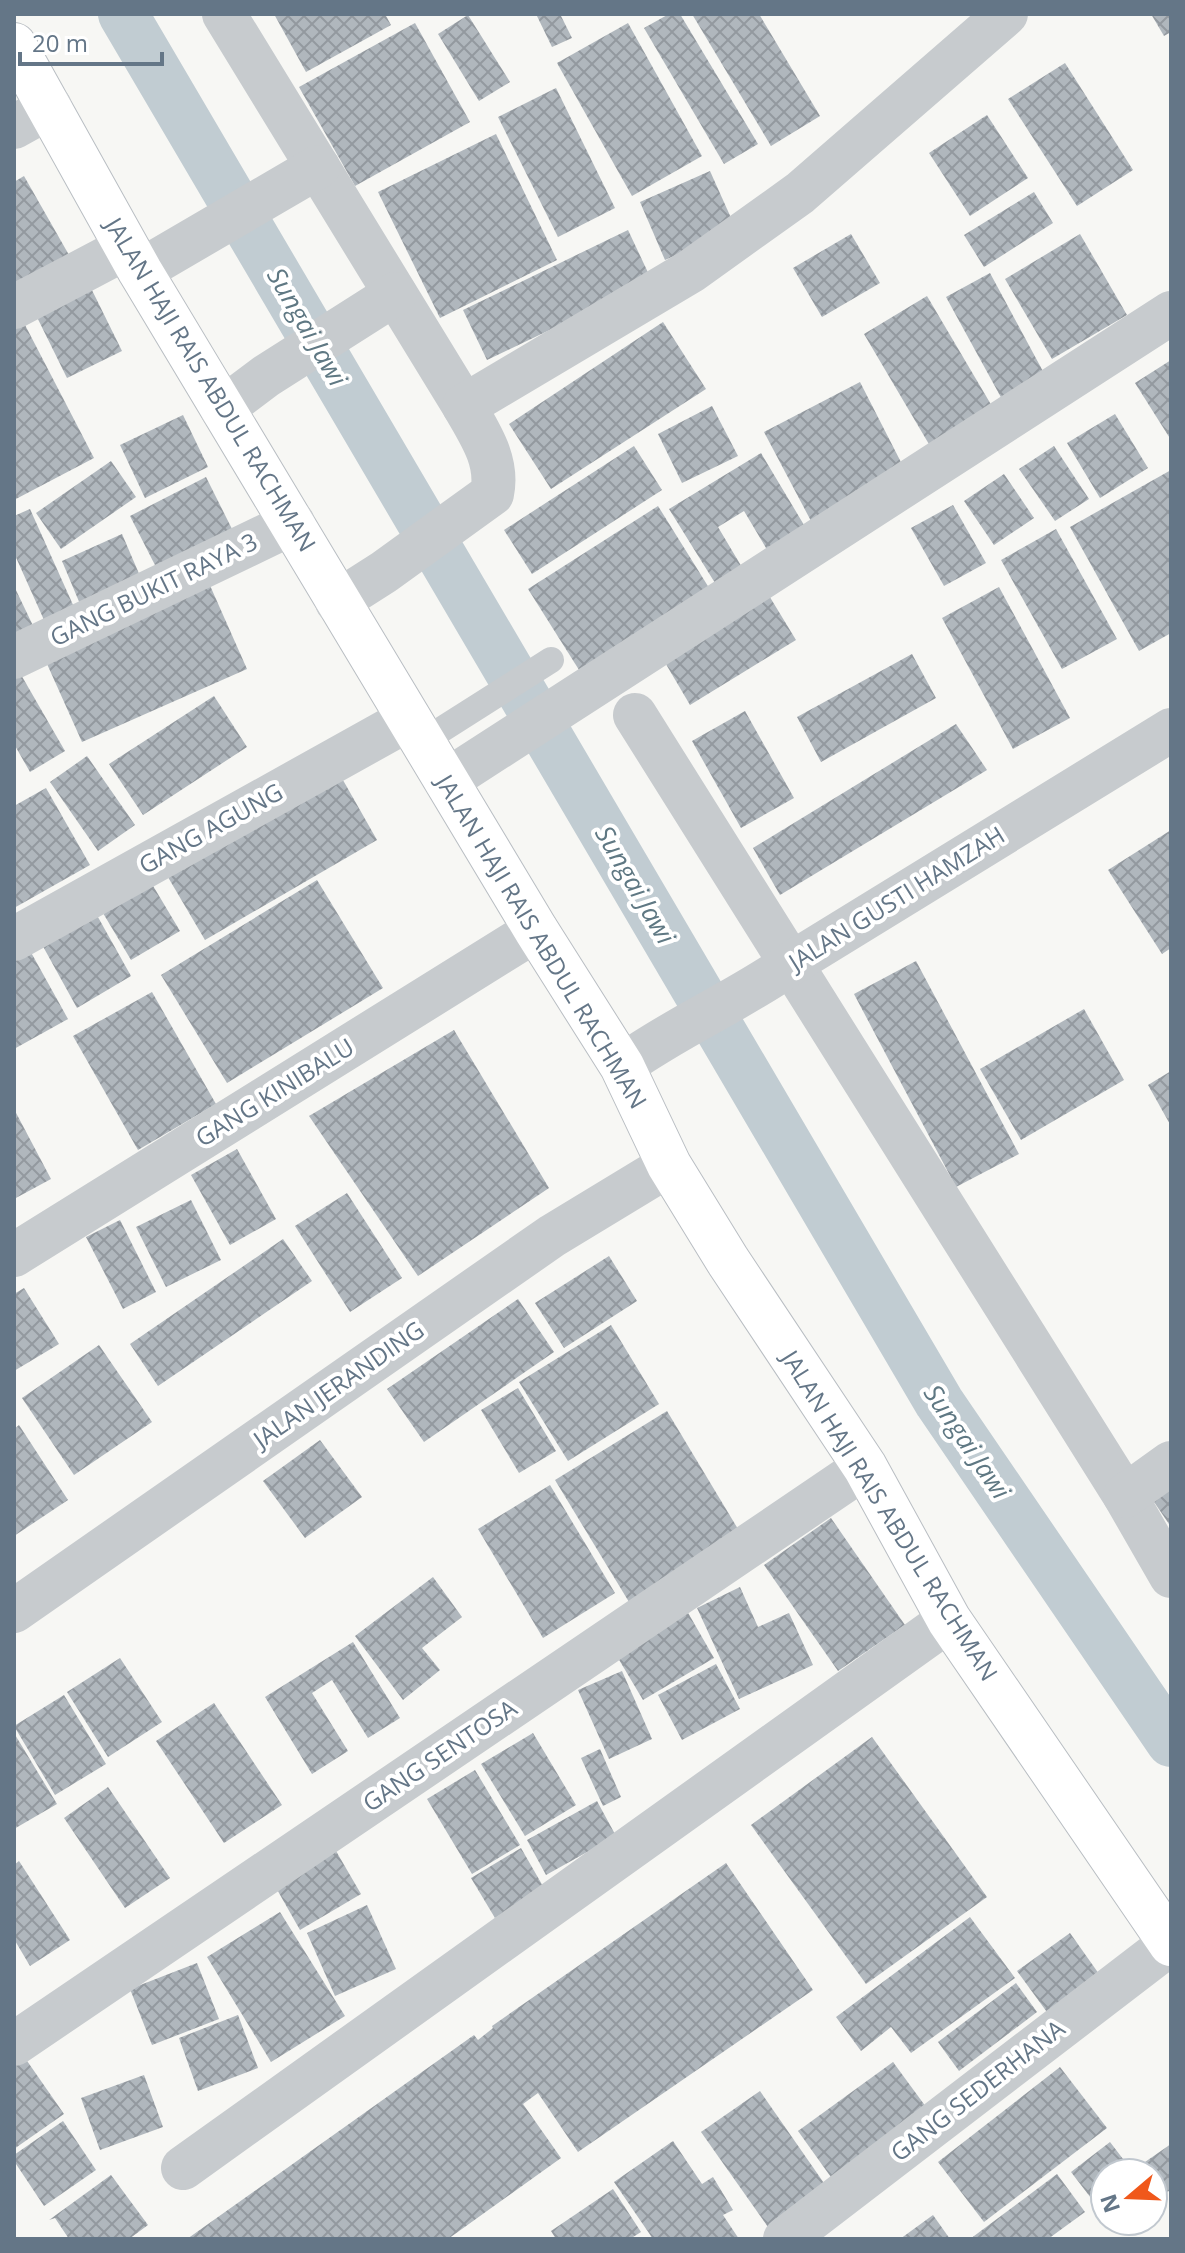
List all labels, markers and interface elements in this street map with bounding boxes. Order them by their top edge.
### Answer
scale bar [20,16,162,66]
text: 20 m [32,26,88,59]
street label: JALAN HAJI RAIS ABDUL RACHMAN [97,209,324,557]
water label: Sungai Jawi [259,261,357,393]
street label: GANG BUKIT RAYA 3 [44,524,262,653]
street label: JALAN HAJI RAIS ABDUL RACHMAN [428,766,655,1114]
street label: GANG AGUNG [132,774,288,881]
street label: JALAN GUSTI HAMZAH [780,818,1011,979]
water label: Sungai Jawi [587,819,685,951]
street label: GANG KINIBALU [189,1030,360,1154]
street label: JALAN JERANDING [245,1313,430,1456]
street label: JALAN HAJI RAIS ABDUL RACHMAN [773,1342,1006,1687]
water label: Sungai Jawi [916,1377,1020,1506]
street label: GANG SENTOSA [356,1691,523,1819]
street label: GANG SEDERHANA [883,2011,1072,2168]
north arrow [1089,2157,1169,2237]
text: N [1092,2190,1126,2217]

